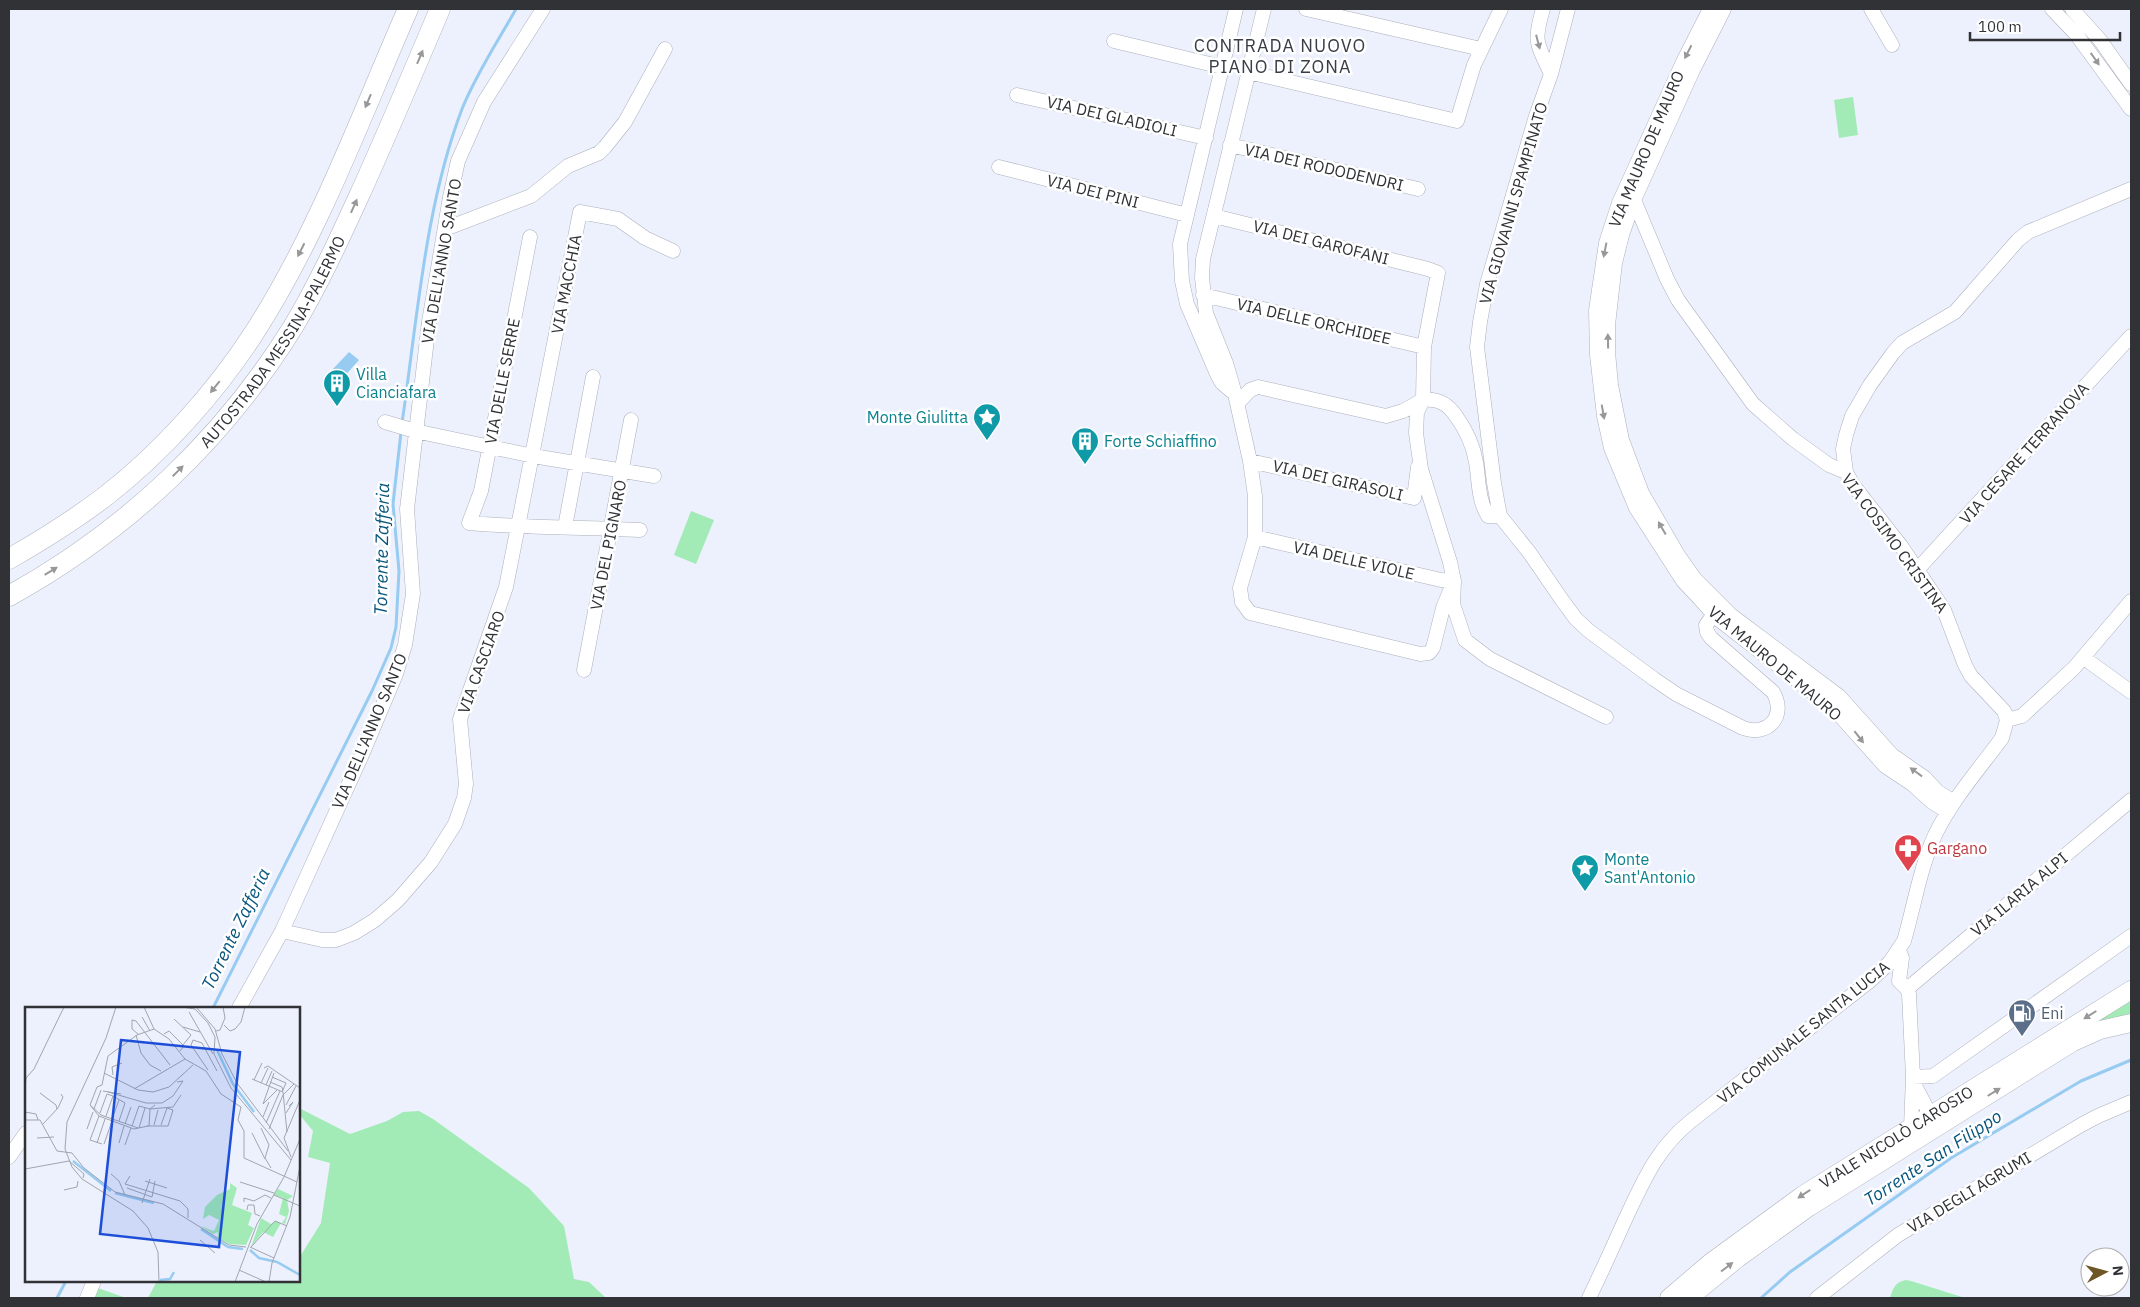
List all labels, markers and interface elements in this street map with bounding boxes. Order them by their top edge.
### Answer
scale bar [1970,10,2120,42]
text: 100 m [1978,17,2022,36]
district label: CONTRADA NUOVO PIANO DI ZONA [1194,34,1366,78]
one-way arrow [1535,35,1543,50]
one-way arrow [1684,45,1692,60]
one-way arrow [416,50,424,64]
one-way arrow [2090,52,2100,66]
street label: VIA MAURO DE MAURO [1604,68,1688,230]
street label: VIA DEI GLADIOLI [1045,91,1179,141]
one-way arrow [363,94,371,109]
street label: VIA GIOVANNI SPAMPINATO [1475,100,1551,306]
street label: VIA DEI RODODENDRI [1243,139,1405,195]
street label: VIA DEI PINI [1045,170,1141,212]
street label: VIA DELL'ANNO SANTO [417,177,465,345]
one-way arrow [351,199,359,213]
street label: VIA DEI GAROFANI [1251,215,1391,269]
street label: AUTOSTRADA MESSINA-PALERMO [196,232,349,452]
street label: VIA MACCHIA [547,233,585,335]
one-way arrow [297,243,305,257]
one-way arrow [1601,243,1609,259]
street label: VIA DELLE ORCHIDEE [1235,294,1393,348]
street label: VIA DELLE SERRE [480,316,524,446]
one-way arrow [1604,333,1612,349]
place label: Villa Cianciafara [356,364,437,402]
building icon: Villa Cianciafara [322,368,352,407]
street label: VIA CESARE TERRANOVA [1955,378,2093,528]
one-way arrow [209,380,220,393]
place icon: Monte Giulitta [972,402,1002,441]
one-way arrow [1600,404,1608,420]
place label: Monte Giulitta [867,407,968,427]
building icon: Forte Schiaffino [1070,426,1100,465]
place label: Forte Schiaffino [1104,431,1217,451]
street label: VIA DEI GIRASOLI [1271,455,1405,505]
one-way arrow [172,465,184,477]
street label: VIA COSIMO CRISTINA [1838,469,1952,617]
street label: VIA DEL PIGNARO [586,478,630,612]
water label: Torrente Zafferia [369,483,394,615]
one-way arrow [1658,522,1667,535]
street label: VIA DELLE VIOLE [1291,536,1417,584]
one-way arrow [44,567,58,576]
street label: VIA MAURO DE MAURO [1704,601,1846,725]
street label: VIA CASCIARO [453,608,509,716]
street label: VIA DELL'ANNO SANTO [327,650,411,812]
one-way arrow [1854,730,1864,744]
one-way arrow [1909,767,1923,777]
pharmacy icon: Gargano [1893,833,1923,872]
place label: Gargano [1927,838,1987,858]
street label: VIA ILARIA ALPI [1967,848,2071,940]
place label: Monte Sant'Antonio [1604,849,1696,887]
place icon: Monte Sant'Antonio [1570,853,1600,892]
water label: Torrente Zafferia [196,864,275,993]
street label: VIA COMUNALE SANTA LUCIA [1713,956,1893,1108]
fuel station icon: Eni [2007,998,2037,1037]
place label: Eni [2041,1003,2063,1023]
inset map [25,1007,300,1282]
one-way arrow [2083,1011,2096,1020]
street label: VIALE NICOLÒ CAROSIO [1816,1081,1977,1192]
one-way arrow [1988,1087,2001,1096]
water label: Torrente San Filippo [1859,1104,2006,1211]
street label: VIA DEGLI AGRUMI [1903,1147,2035,1237]
one-way arrow [1797,1190,1810,1199]
north arrow [2080,1247,2130,1297]
one-way arrow [1720,1261,1733,1272]
text: N [2108,1265,2127,1277]

